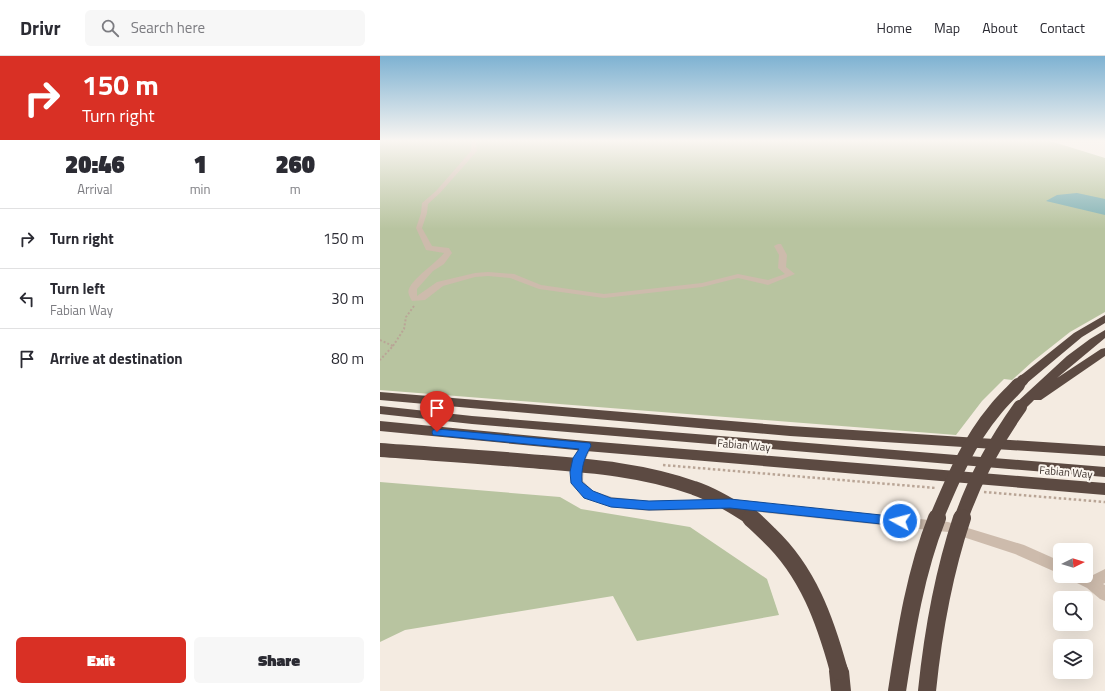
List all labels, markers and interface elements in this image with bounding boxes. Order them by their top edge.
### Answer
search box [85,10,365,46]
text: Drivr [20,13,61,42]
text: Search here [131,16,205,39]
icon: search [99,17,121,39]
text: Home [877,17,912,38]
text: Map [934,17,960,38]
text: About [982,17,1018,38]
text: Contact [1040,17,1085,38]
text: 150 m [82,63,159,106]
icon: right [16,72,68,124]
text: Turn right [82,102,155,129]
text: 20:46 [65,146,125,182]
text: 1 [193,146,207,182]
text: 260 [275,146,315,182]
text: Arrival [77,179,112,199]
text: min [190,179,210,199]
text: m [290,179,301,199]
text: Turn right [50,227,114,250]
text: 150 m [323,227,364,250]
icon: right [16,228,38,250]
text: Turn left [50,277,105,300]
text: 30 m [331,287,364,310]
icon: left [16,288,38,310]
text: Fabian Way [50,300,113,320]
text: Arrive at destination [50,347,183,370]
text: 80 m [331,347,364,370]
icon: arrive [16,348,38,370]
pin [420,391,454,432]
icon: arrive [426,397,448,419]
street label: Fabian Way [717,435,772,455]
street label: Fabian Way [1039,462,1094,482]
position arrow [879,500,921,542]
north arrow [1053,543,1093,583]
map controls [1053,543,1093,679]
button: search [1053,591,1093,631]
button: Exit [16,637,186,683]
button: Share [194,637,364,683]
button: layers [1053,639,1093,679]

